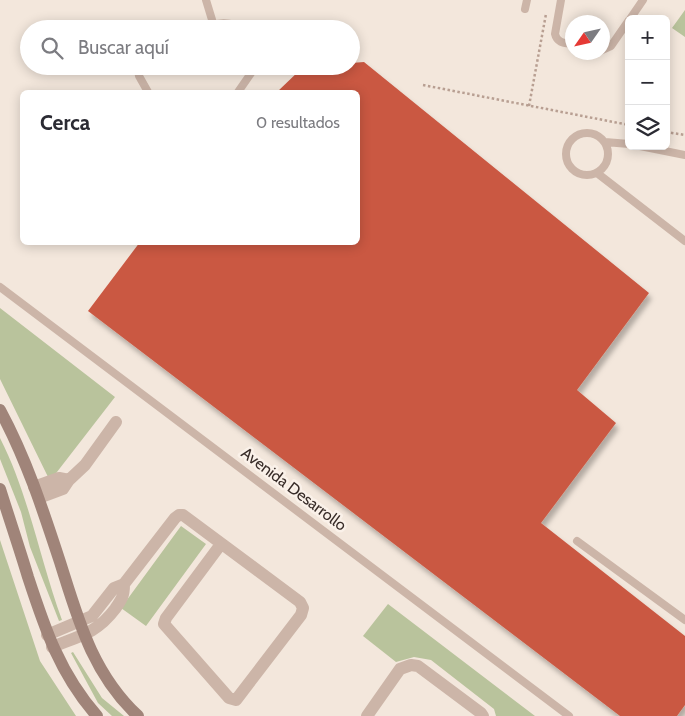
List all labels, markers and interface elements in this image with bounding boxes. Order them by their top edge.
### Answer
north arrow [565,15,610,60]
map controls [625,15,670,150]
button: + [625,15,670,60]
search box [20,20,360,75]
icon: search [38,34,66,62]
text: Buscar aquí [78,36,169,59]
button: − [625,60,670,105]
button: layers [625,105,670,150]
text: Cerca [40,110,90,135]
text: 0 resultados [256,113,340,132]
street label: Avenida Desarrollo [238,443,350,535]

